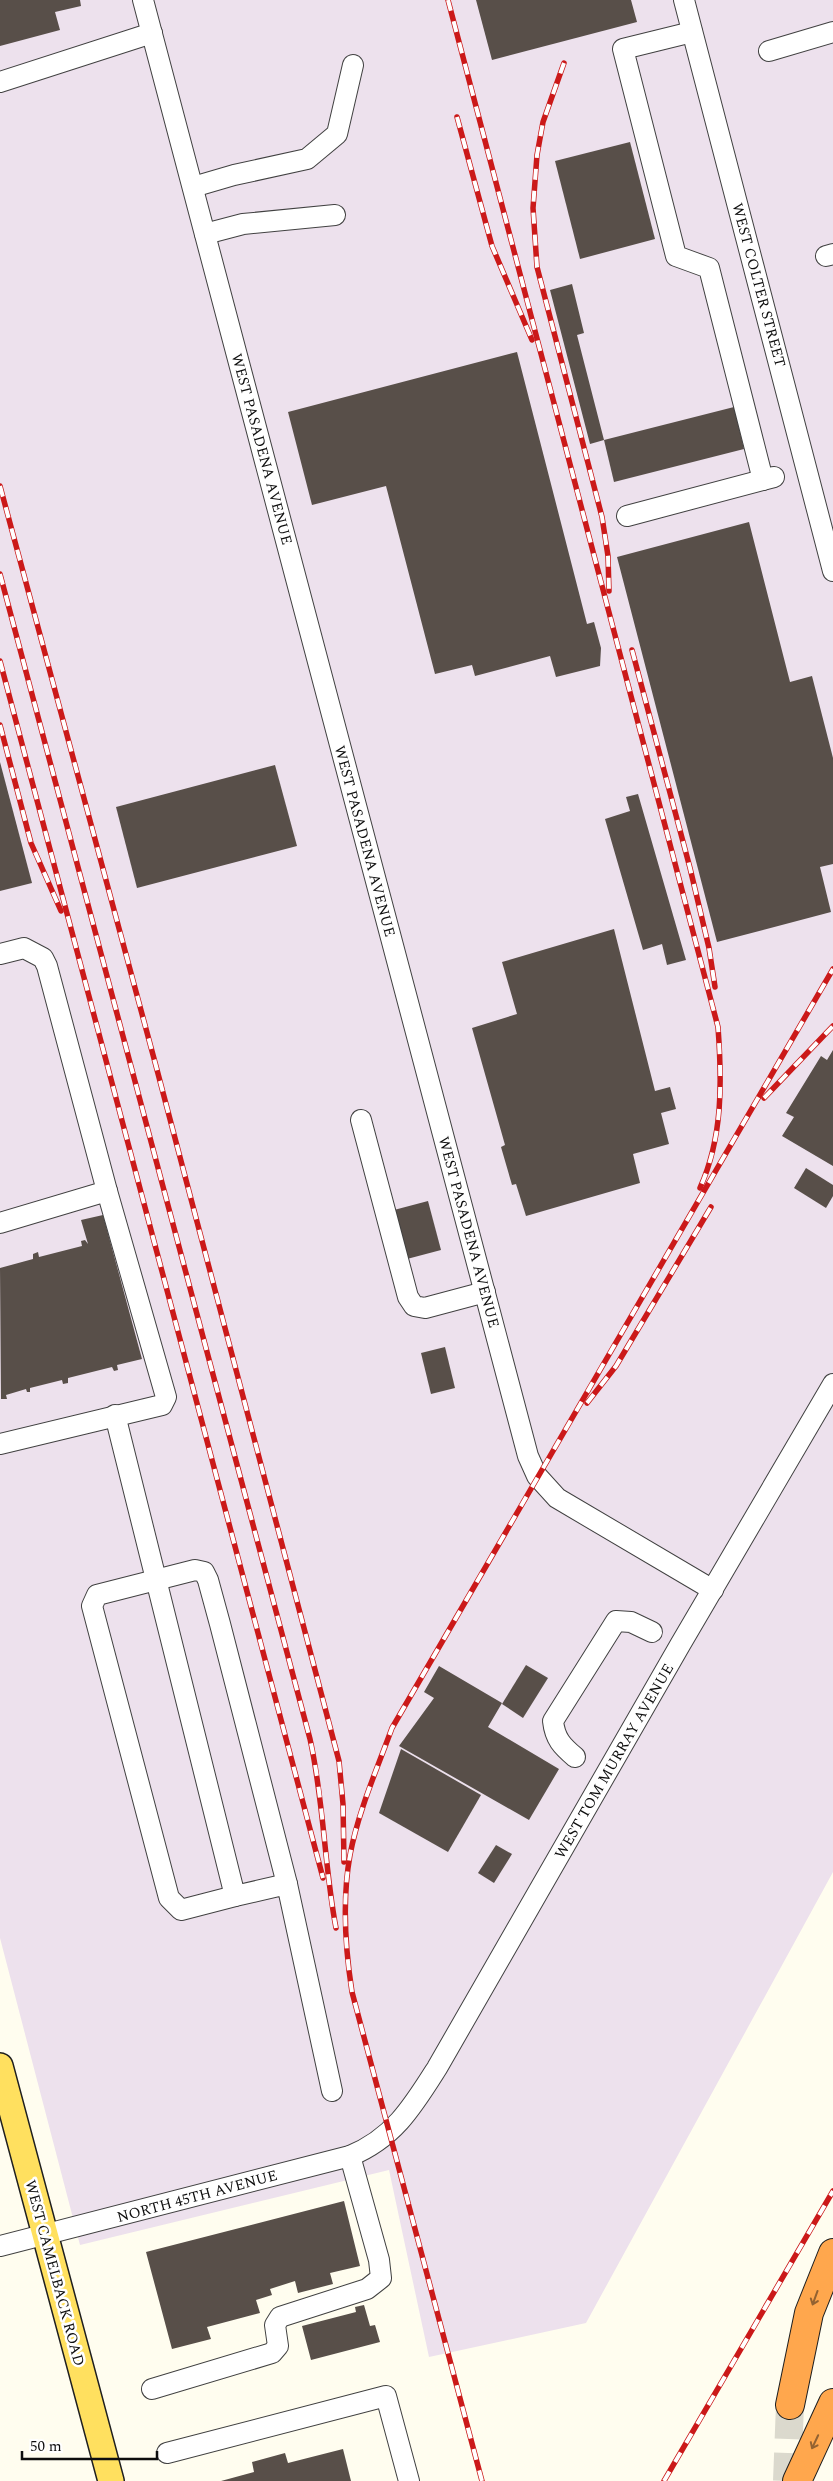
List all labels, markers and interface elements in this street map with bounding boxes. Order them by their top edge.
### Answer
street label: WEST COLTER STREET [726,200,792,370]
street label: WEST PASADENA AVENUE [225,351,298,547]
street label: WEST PASADENA AVENUE [328,743,401,939]
street label: WEST PASADENA AVENUE [432,1134,505,1330]
street label: WEST TOM MURRAY AVENUE [549,1659,680,1863]
street label: NORTH 45TH AVENUE [114,2164,280,2229]
street label: WEST CAMELBACK ROAD [19,2177,90,2369]
one-way arrow [809,2290,819,2306]
scale bar [22,2428,158,2460]
one-way arrow [810,2434,819,2449]
text: 50 m [30,2435,62,2458]

